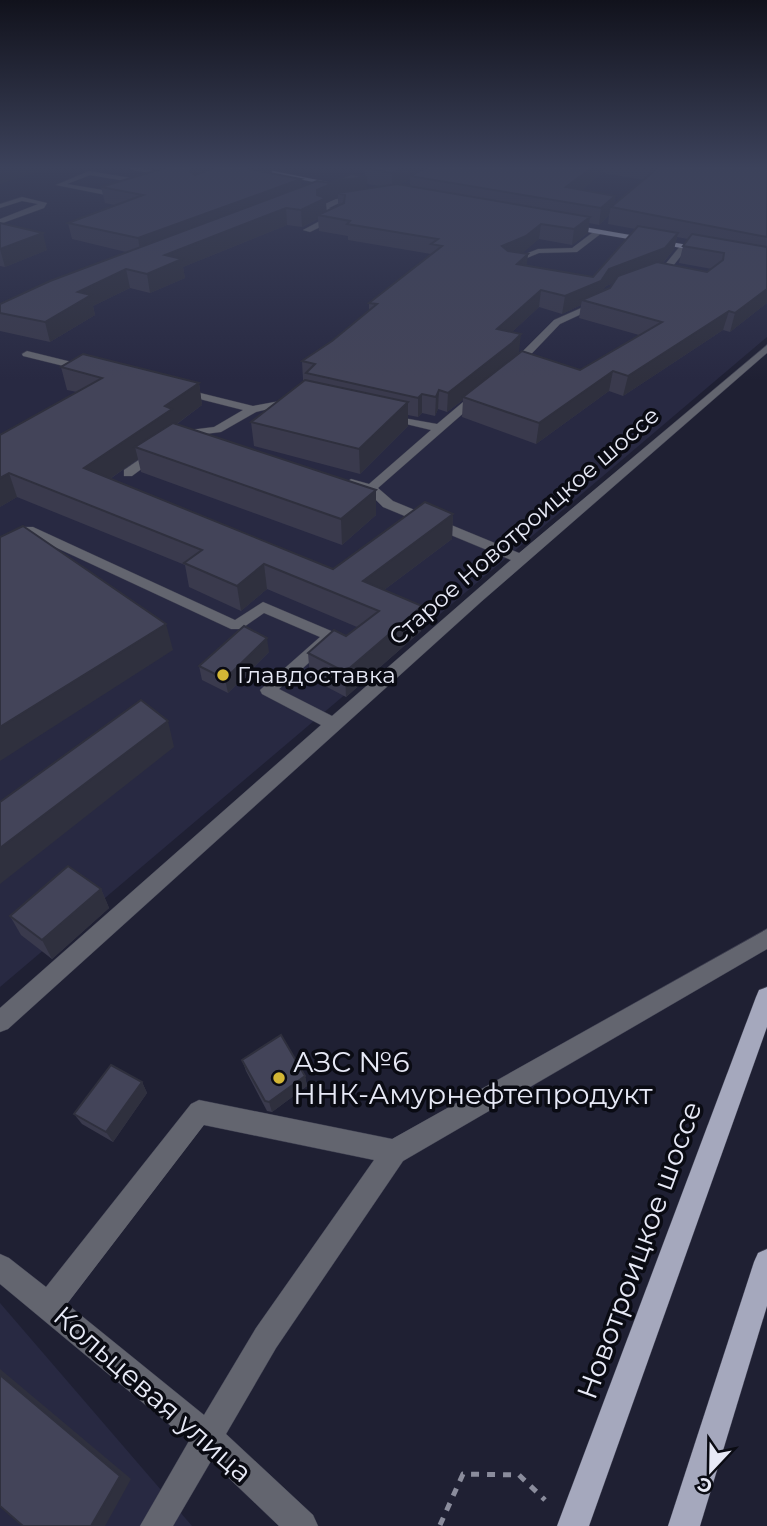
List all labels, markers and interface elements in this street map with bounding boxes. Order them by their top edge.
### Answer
street label: Старое Новотроицкое шоссе [383,401,665,651]
place label: Главдоставка [237,661,396,689]
marker: Главдоставка [215,667,231,683]
place label: АЗС №6 ННК-Амурнефтепродукт [293,1045,653,1111]
marker: АЗС №6 ННК-Амурнефтепродукт [271,1070,287,1086]
street label: Новотроицкое шоссе [569,1097,709,1403]
street label: Кольцевая улица [47,1299,259,1489]
north arrow [676,1435,746,1505]
text: С [694,1472,716,1499]

